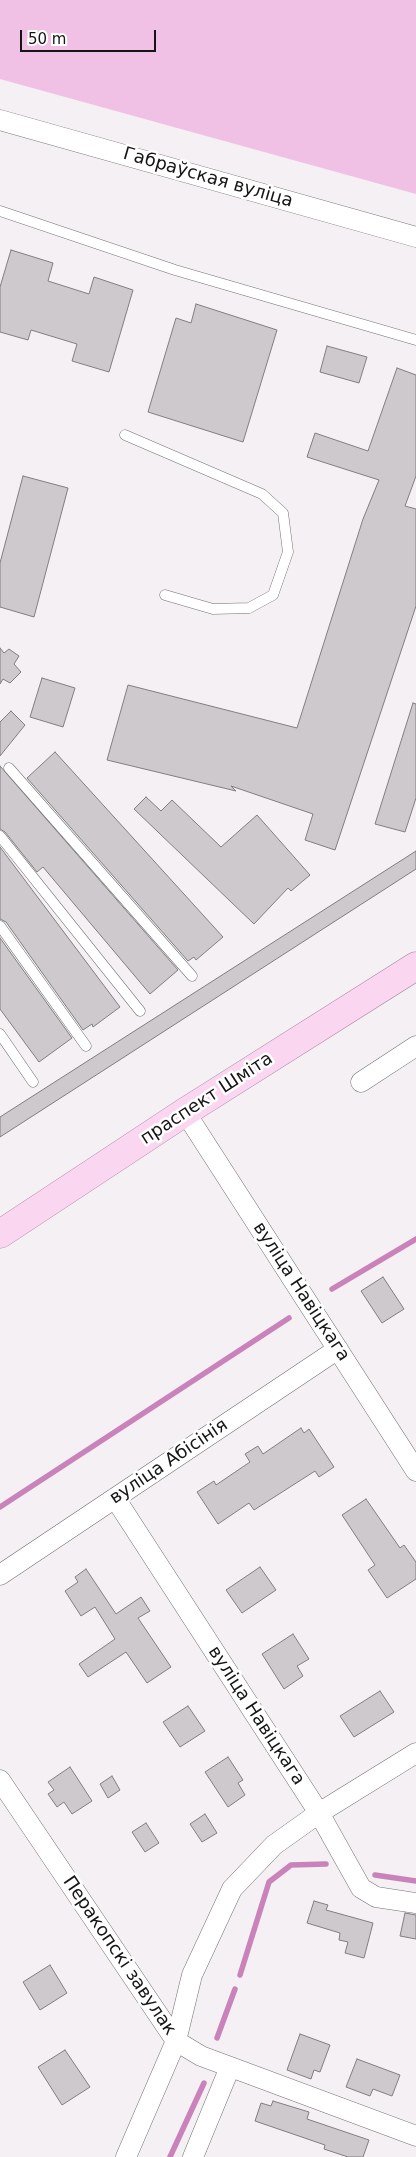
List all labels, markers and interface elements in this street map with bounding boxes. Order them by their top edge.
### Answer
scale bar [22,20,159,52]
text: 50 m [28,30,66,48]
street label: Габраўская вуліца [121,143,295,213]
street label: праспект Шміта [137,1048,277,1150]
street label: вуліца Навіцкага [248,1218,354,1366]
street label: вуліца Абісінія [106,1415,232,1509]
street label: вуліца Навіцкага [203,1642,309,1790]
street label: Перакопскі завулак [58,1872,180,2040]

